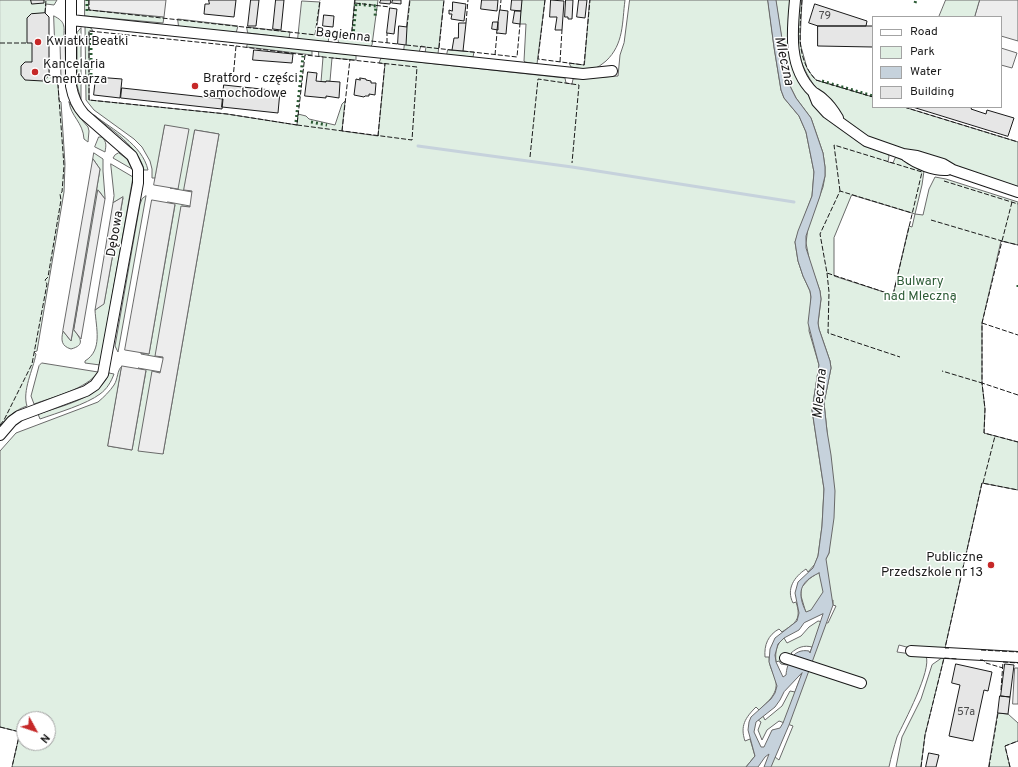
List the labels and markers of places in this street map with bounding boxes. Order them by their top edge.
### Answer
place label: Kwiatki Beatki [46,34,128,50]
marker: Kwiatki Beatki [33,37,43,47]
place label: Kancelaria Cmentarza [43,57,107,88]
marker: Kancelaria Cmentarza [30,67,40,77]
place label: Bratford - części samochodowe [203,71,298,102]
marker: Bratford - części samochodowe [190,81,200,91]
place label: Publiczne Przedszkole nr 13 [881,550,983,581]
marker: Publiczne Przedszkole nr 13 [986,560,996,570]

